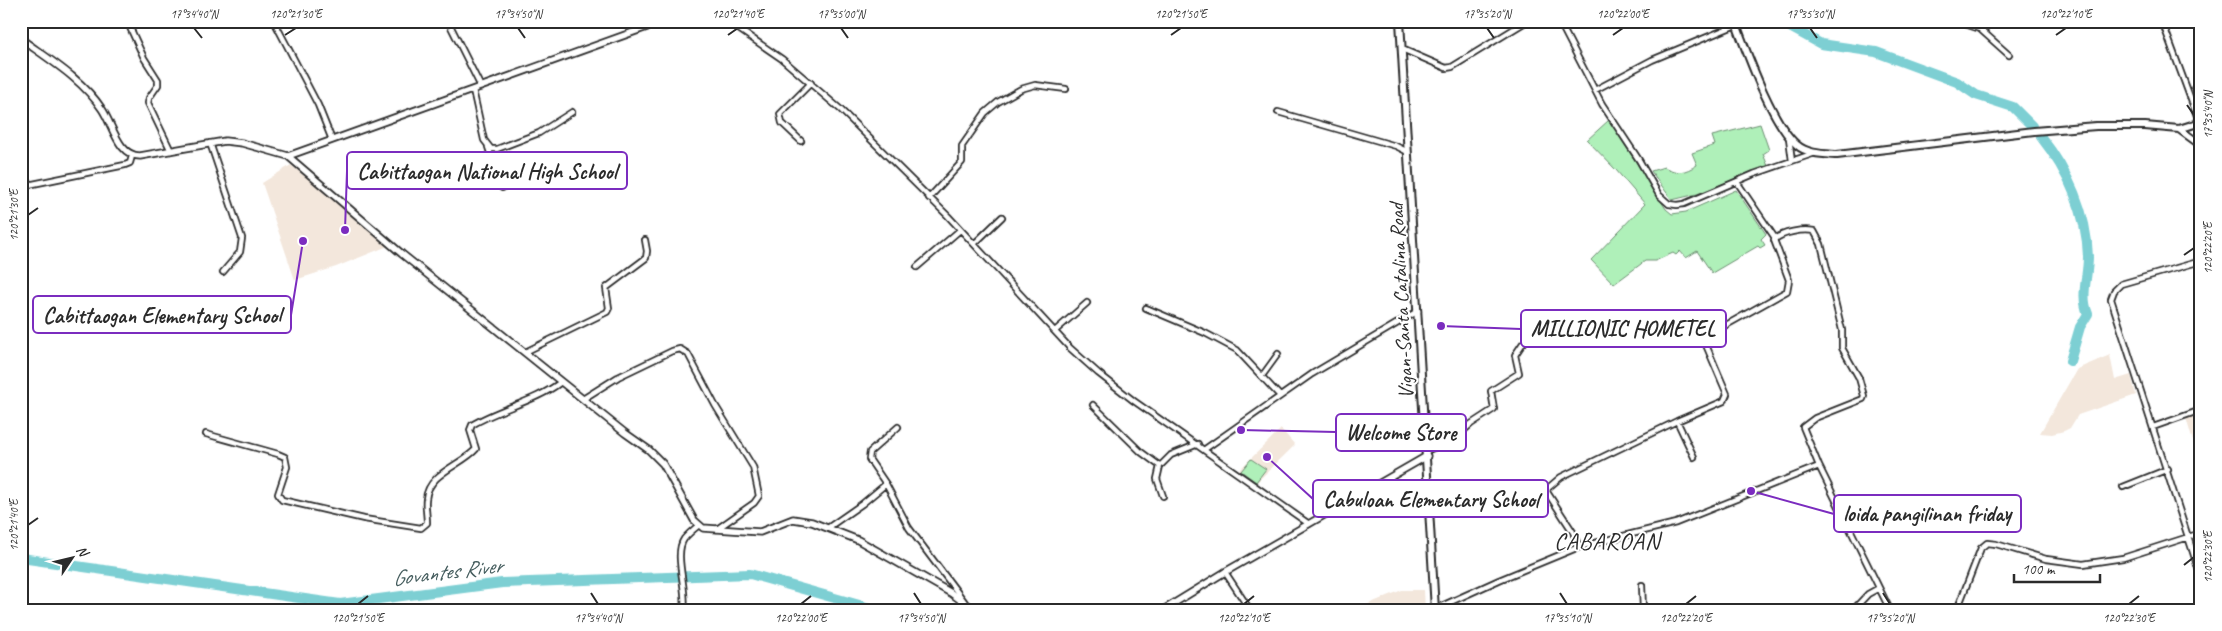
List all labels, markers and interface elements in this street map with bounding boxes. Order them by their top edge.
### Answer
text: 17°34'40"N [170,6,219,22]
text: 120°21'30"E [270,6,324,22]
text: 17°34'50"N [494,6,543,22]
text: 120°21'40"E [712,6,766,22]
text: 17°35'00"N [817,6,866,22]
text: 120°21'50"E [1155,6,1209,22]
text: 17°35'20"N [1463,6,1512,22]
text: 120°22'00"E [1597,6,1651,22]
text: 17°35'30"N [1786,6,1835,22]
text: 120°22'10"E [2040,6,2094,22]
text: 17°35'40"N [2200,90,2216,139]
callout: Cabittaogan National High School [347,152,627,189]
text: Cabittaogan National High School [357,158,621,186]
text: 120°21'30"E [6,187,22,241]
street label: Vigan-Santa Catalina Road [1383,200,1419,400]
text: 120°22'20"E [2200,220,2216,274]
callout: Cabittaogan Elementary School [33,296,291,333]
text: Cabittaogan Elementary School [43,302,285,330]
callout: MILLIONIC HOMETEL [1521,310,1726,347]
text: MILLIONIC HOMETEL [1531,315,1717,343]
callout: Welcome Store [1336,414,1466,451]
text: Welcome Store [1346,419,1458,447]
callout: Cabuloan Elementary School [1313,480,1548,517]
text: Cabuloan Elementary School [1323,486,1543,514]
callout: loida pangilinan friday [1834,495,2021,532]
text: 120°21'40"E [6,497,22,551]
text: loida pangilinan friday [1843,500,2014,528]
district label: CABAROAN [1554,526,1663,556]
text: 120°22'30"E [2200,529,2216,583]
north arrow [48,534,98,584]
text: N [73,542,93,561]
water label: Govantes River [391,551,507,593]
scale bar [2014,551,2101,583]
text: 100 m [2022,560,2056,579]
text: 120°21'50"E [332,610,386,626]
text: 17°34'40"N [574,610,623,626]
text: 120°22'00"E [775,610,829,626]
text: 17°34'50"N [897,610,946,626]
text: 120°22'10"E [1218,610,1272,626]
text: 17°35'10"N [1543,610,1592,626]
text: 120°22'20"E [1660,610,1714,626]
text: 17°35'20"N [1866,610,1915,626]
text: 120°22'30"E [2103,610,2157,626]

